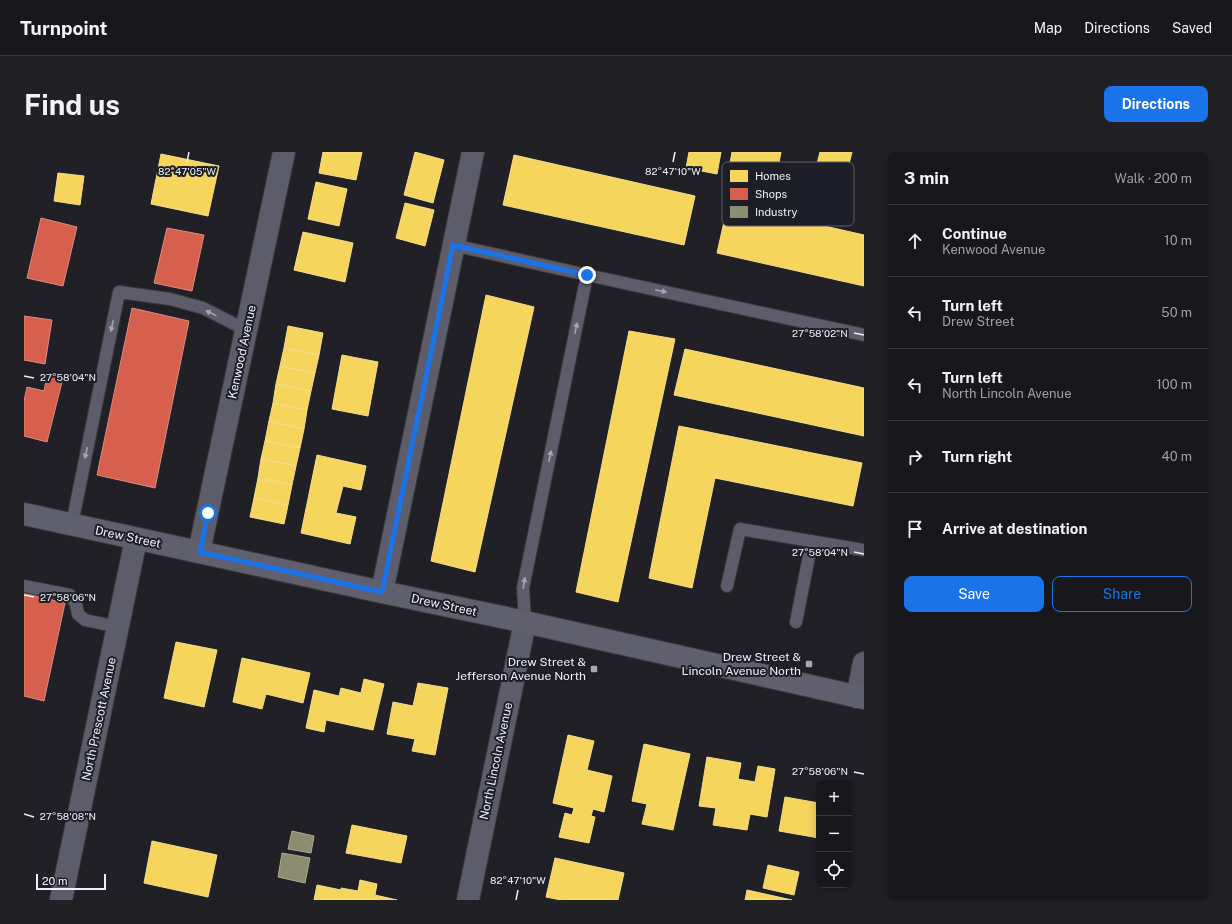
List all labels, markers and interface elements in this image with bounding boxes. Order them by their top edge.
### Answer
text: Turnpoint [20,17,107,39]
text: Map [1034,20,1062,36]
text: Directions [1084,20,1150,36]
text: Saved [1172,20,1212,36]
button: Directions [1104,86,1208,122]
text: Find us [24,88,120,121]
legend [722,162,854,226]
text: 82°47'05"W [158,165,217,177]
text: 82°47'10"W [645,165,701,177]
text: 3 min [904,168,949,188]
text: Homes [755,170,791,182]
text: Walk · 200 m [1115,171,1192,186]
text: Shops [755,188,787,200]
text: Industry [755,206,798,218]
text: Continue [942,225,1007,242]
icon: ahead [904,230,926,252]
text: 10 m [1164,233,1192,248]
text: Kenwood Avenue [942,242,1045,257]
route end [578,266,596,284]
one-way arrow [654,288,667,294]
text: Turn left [942,297,1003,314]
icon: left [904,302,926,324]
street label: Kenwood Avenue [225,304,259,400]
text: 50 m [1161,305,1192,320]
one-way arrow [206,309,217,316]
text: Drew Street [942,314,1015,329]
one-way arrow [109,320,115,332]
one-way arrow [574,322,580,334]
text: 27°58'02"N [792,327,848,339]
text: Turn left [942,369,1003,386]
text: 27°58'04"N [40,371,96,383]
icon: left [904,374,926,396]
text: 100 m [1156,377,1192,392]
text: North Lincoln Avenue [942,386,1072,401]
icon: right [904,446,926,468]
one-way arrow [83,447,89,459]
text: Turn right [942,448,1012,465]
text: 40 m [1161,449,1192,464]
one-way arrow [548,450,554,462]
route start [199,504,217,522]
icon: arrive [904,518,926,540]
text: Arrive at destination [942,520,1087,537]
street label: Drew Street [94,523,163,551]
text: 27°58'04"N [792,546,848,558]
button: Save [904,576,1044,612]
button: Share [1052,576,1192,612]
one-way arrow [521,577,527,589]
text: 27°58'06"N [40,591,96,603]
street label: Drew Street [410,591,479,619]
place label: Drew Street & Lincoln Avenue North [682,650,801,678]
place label: Drew Street & Jefferson Avenue North [456,655,586,683]
street label: North Prescott Avenue [79,656,119,782]
marker: Drew Street & Lincoln Avenue North [804,659,814,669]
marker: Drew Street & Jefferson Avenue North [589,664,599,674]
street label: North Lincoln Avenue [477,701,515,821]
text: 27°58'06"N [792,765,848,777]
map controls [816,780,852,888]
button: + [816,780,852,816]
text: 27°58'08"N [40,810,96,822]
button: − [816,816,852,852]
button: locate [816,852,852,888]
scale bar [36,872,106,891]
text: 82°47'10"W [490,874,546,886]
text: 20 m [42,875,67,887]

